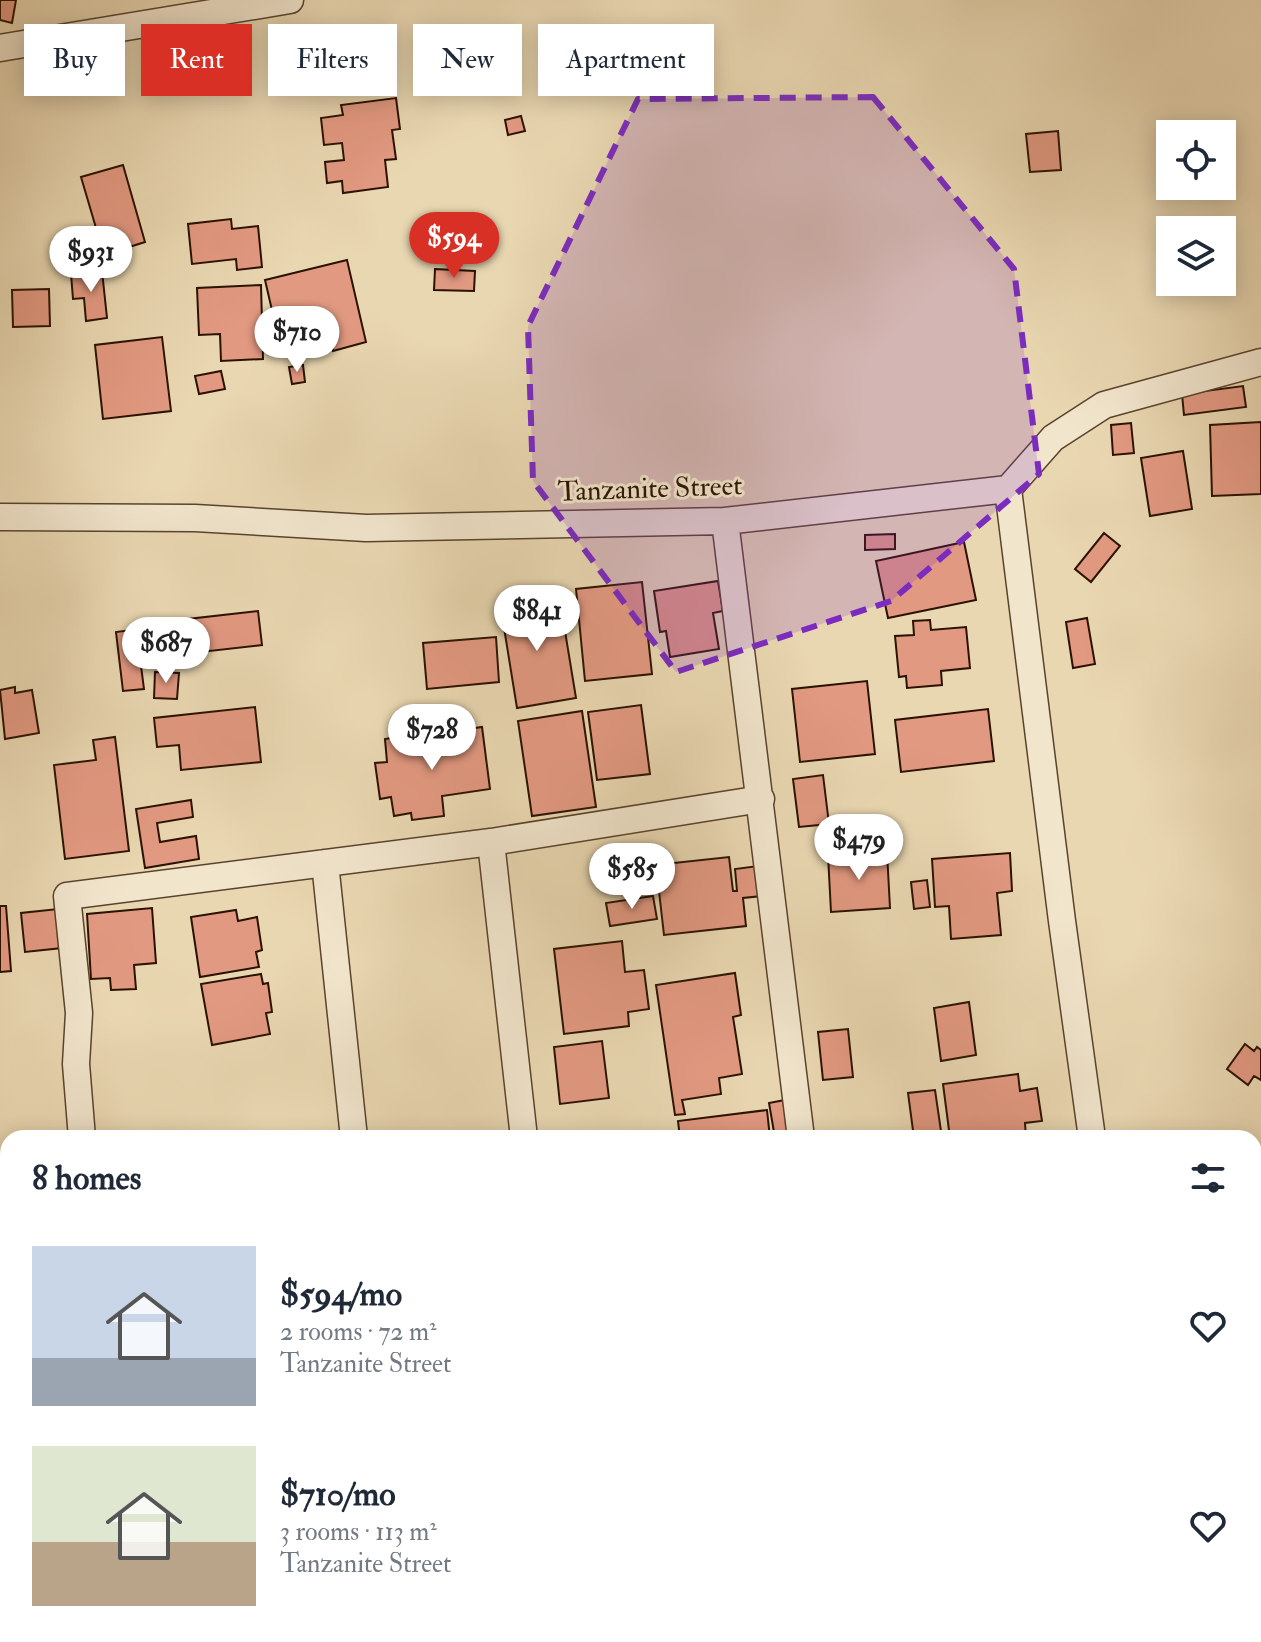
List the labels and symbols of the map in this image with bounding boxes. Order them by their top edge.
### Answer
pin: $594 [407,212,501,280]
pin: $931 [44,226,138,294]
pin: $710 [250,306,344,374]
street label: Tanzanite Street [557,468,743,510]
pin: $841 [490,585,584,653]
pin: $687 [119,617,213,685]
pin: $728 [385,704,479,772]
pin: $479 [812,814,906,882]
pin: $585 [585,843,679,911]

